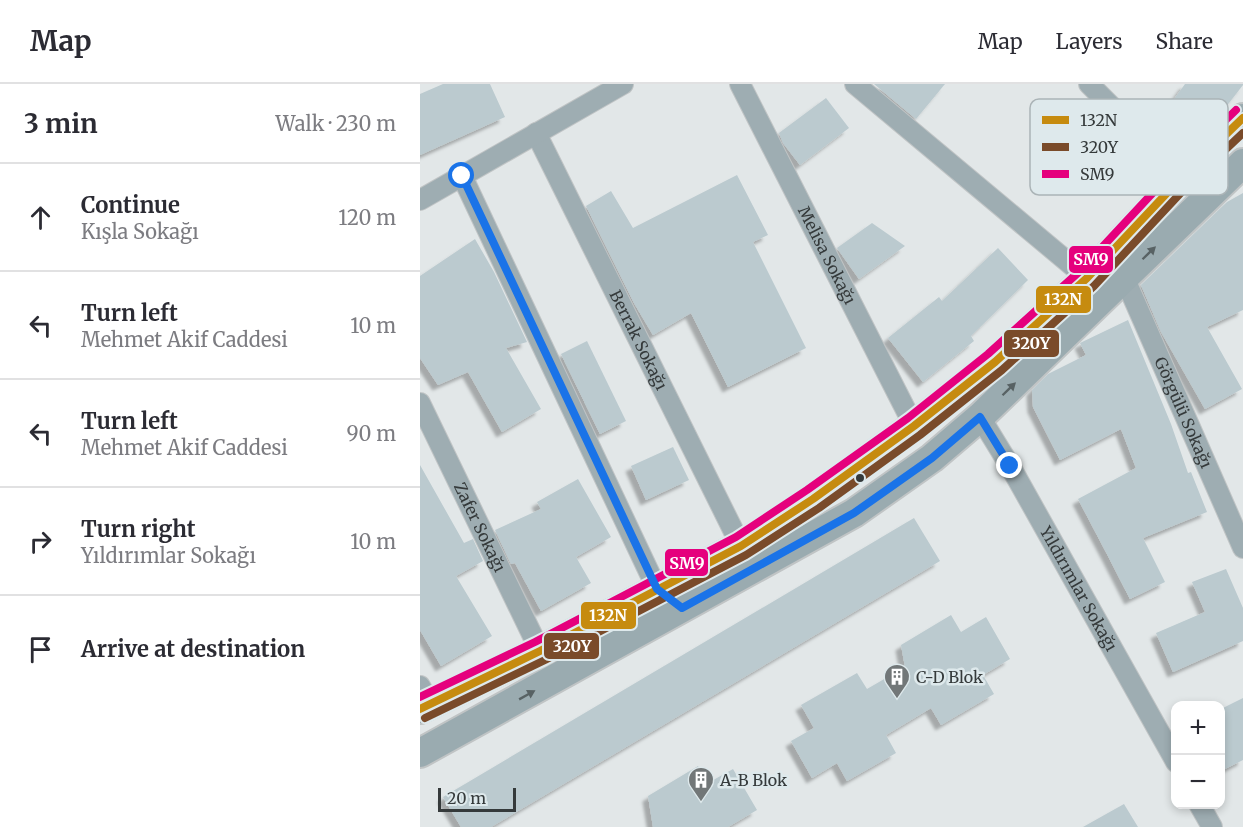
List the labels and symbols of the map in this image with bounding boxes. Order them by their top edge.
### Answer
legend [1030,99,1228,195]
text: 132N [1080,110,1118,130]
text: 320Y [1080,137,1119,157]
route start [448,162,474,188]
text: SM9 [1080,164,1114,184]
street label: Melisa Sokağı [794,203,860,308]
line badge: SM9 [1068,245,1114,274]
one-way arrow [1141,247,1155,261]
text: SM9 [1073,249,1109,269]
line badge: 132N [1035,285,1092,314]
street label: Berrak Sokağı [606,287,672,393]
text: 132N [1044,289,1082,309]
line badge: 320Y [1003,329,1060,358]
text: 320Y [1012,333,1051,353]
street label: Görgülü Sokağı [1150,354,1217,471]
one-way arrow [1001,383,1015,397]
route end [996,452,1022,478]
unlabelled marker [854,472,866,484]
street label: Zafer Sokağı [450,479,510,575]
street label: Yıldırımlar Sokağı [1035,522,1122,655]
line badge: SM9 [664,548,709,577]
text: SM9 [669,553,705,573]
line badge: 132N [580,601,637,630]
text: 132N [589,605,627,625]
line badge: 320Y [543,632,600,660]
text: 320Y [553,636,592,656]
building icon: C-D Blok [882,662,912,700]
place label: C-D Blok [916,667,984,687]
one-way arrow [518,690,535,700]
building icon: A-B Blok [686,765,716,803]
place label: A-B Blok [719,770,788,790]
scale bar [438,785,516,812]

